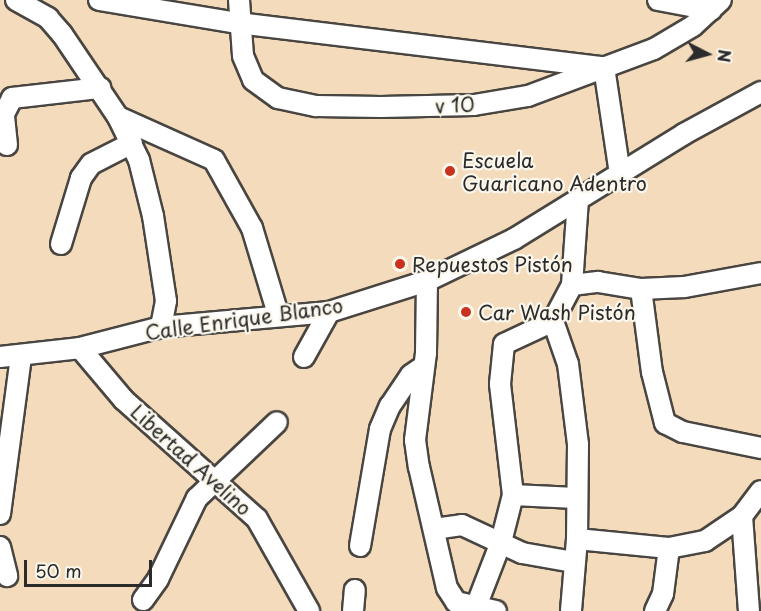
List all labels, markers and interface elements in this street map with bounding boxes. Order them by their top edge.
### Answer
north arrow [677,24,737,84]
text: N [712,48,737,63]
street label: v 10 [434,92,476,118]
place label: Escuela Guaricano Adentro [462,148,647,195]
marker: Escuela Guaricano Adentro [443,164,457,178]
place label: Repuestos Pistón [412,252,573,276]
marker: Repuestos Pistón [393,257,407,271]
street label: Calle Enrique Blanco [143,293,345,345]
place label: Car Wash Pistón [478,300,638,324]
marker: Car Wash Pistón [459,305,473,319]
street label: Libertad Avelino [126,400,256,520]
scale bar [27,548,154,586]
text: 50 m [35,557,82,584]

